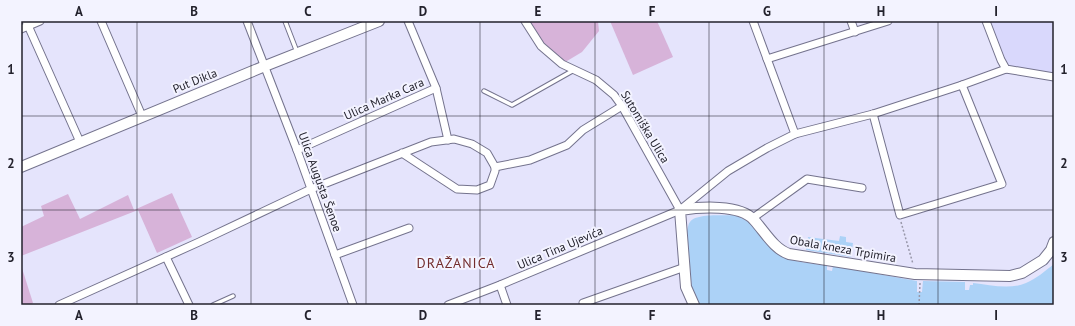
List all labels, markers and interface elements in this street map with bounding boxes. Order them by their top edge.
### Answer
text: A [75,3,83,20]
text: B [190,3,198,20]
text: C [304,3,312,20]
text: D [419,3,427,20]
text: E [535,3,542,20]
text: F [649,3,656,20]
text: G [763,3,771,20]
text: H [877,3,885,20]
text: I [994,3,998,20]
text: 1 [7,61,15,78]
text: 1 [1060,61,1068,78]
street label: Put Dikla [171,65,219,96]
street label: Ulica Marka Cara [341,74,426,123]
street label: Sutomiška Ulica [618,88,673,166]
street label: Ulica Augusta Šenoe [295,130,345,234]
text: 2 [7,155,15,172]
text: 2 [1060,155,1068,172]
street label: Ulica Tina Ujevića [515,223,605,272]
street label: Obala kneza Trpimira [789,232,898,265]
text: 3 [7,249,15,266]
text: 3 [1060,249,1068,266]
district label: DRAŽANICA [417,254,495,272]
text: A [75,307,83,324]
text: B [190,307,198,324]
text: C [304,307,312,324]
text: D [419,307,427,324]
text: E [535,307,542,324]
text: F [649,307,656,324]
text: G [763,307,771,324]
text: H [877,307,885,324]
text: I [994,307,998,324]

